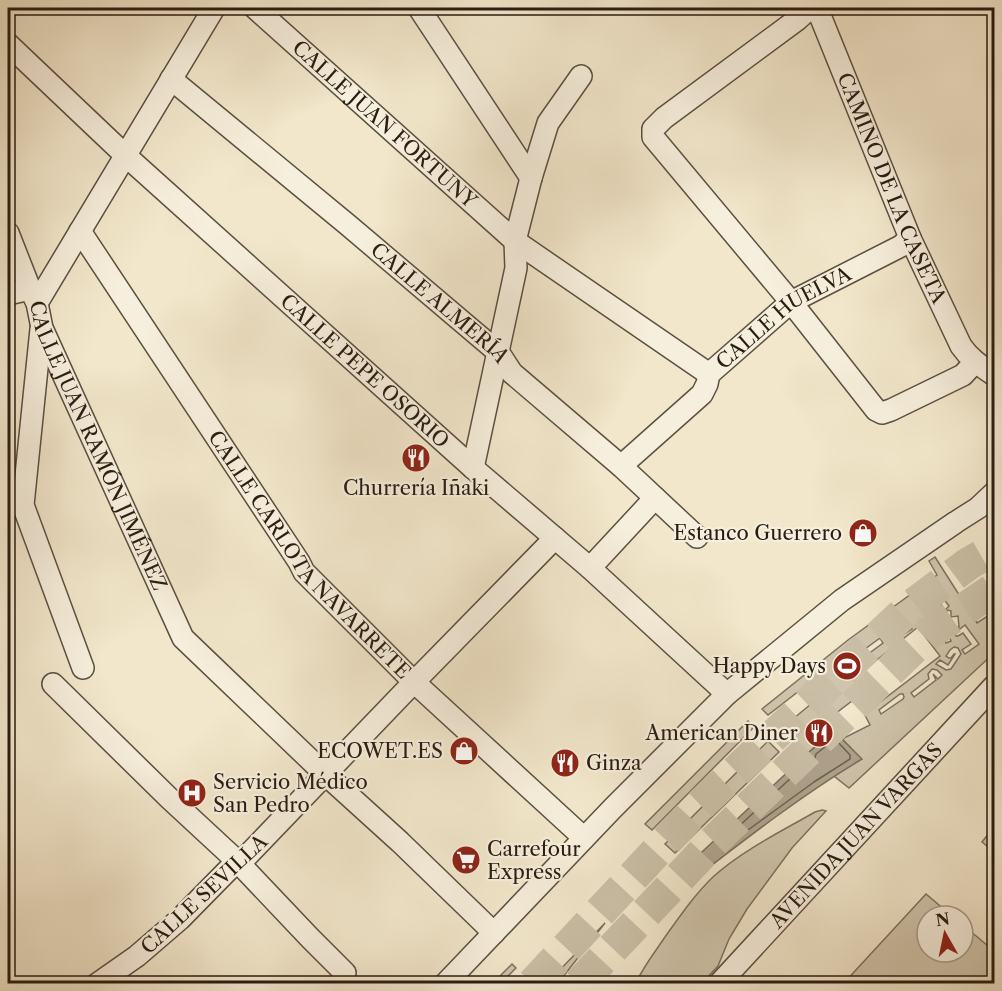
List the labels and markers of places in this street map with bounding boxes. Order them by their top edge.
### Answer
restaurant icon: Churrería Iñaki [400,442,432,474]
place label: Churrería Iñaki [343,476,489,500]
shop icon: Estanco Guerrero [847,517,879,549]
place label: Estanco Guerrero [674,521,842,545]
sports icon: Happy Days [831,650,863,682]
place label: Happy Days [713,654,826,678]
restaurant icon: American Diner [803,717,835,749]
place label: American Diner [645,721,799,745]
shop icon: ECOWET.ES [448,735,480,767]
place label: ECOWET.ES [317,739,443,763]
restaurant icon: Ginza [549,747,581,779]
place label: Ginza [586,751,642,775]
place label: Servicio Médico San Pedro [213,770,368,817]
hospital icon: Servicio Médico San Pedro [176,777,208,809]
place label: Carrefour Express [487,837,581,884]
supermarket icon: Carrefour Express [450,844,482,876]

